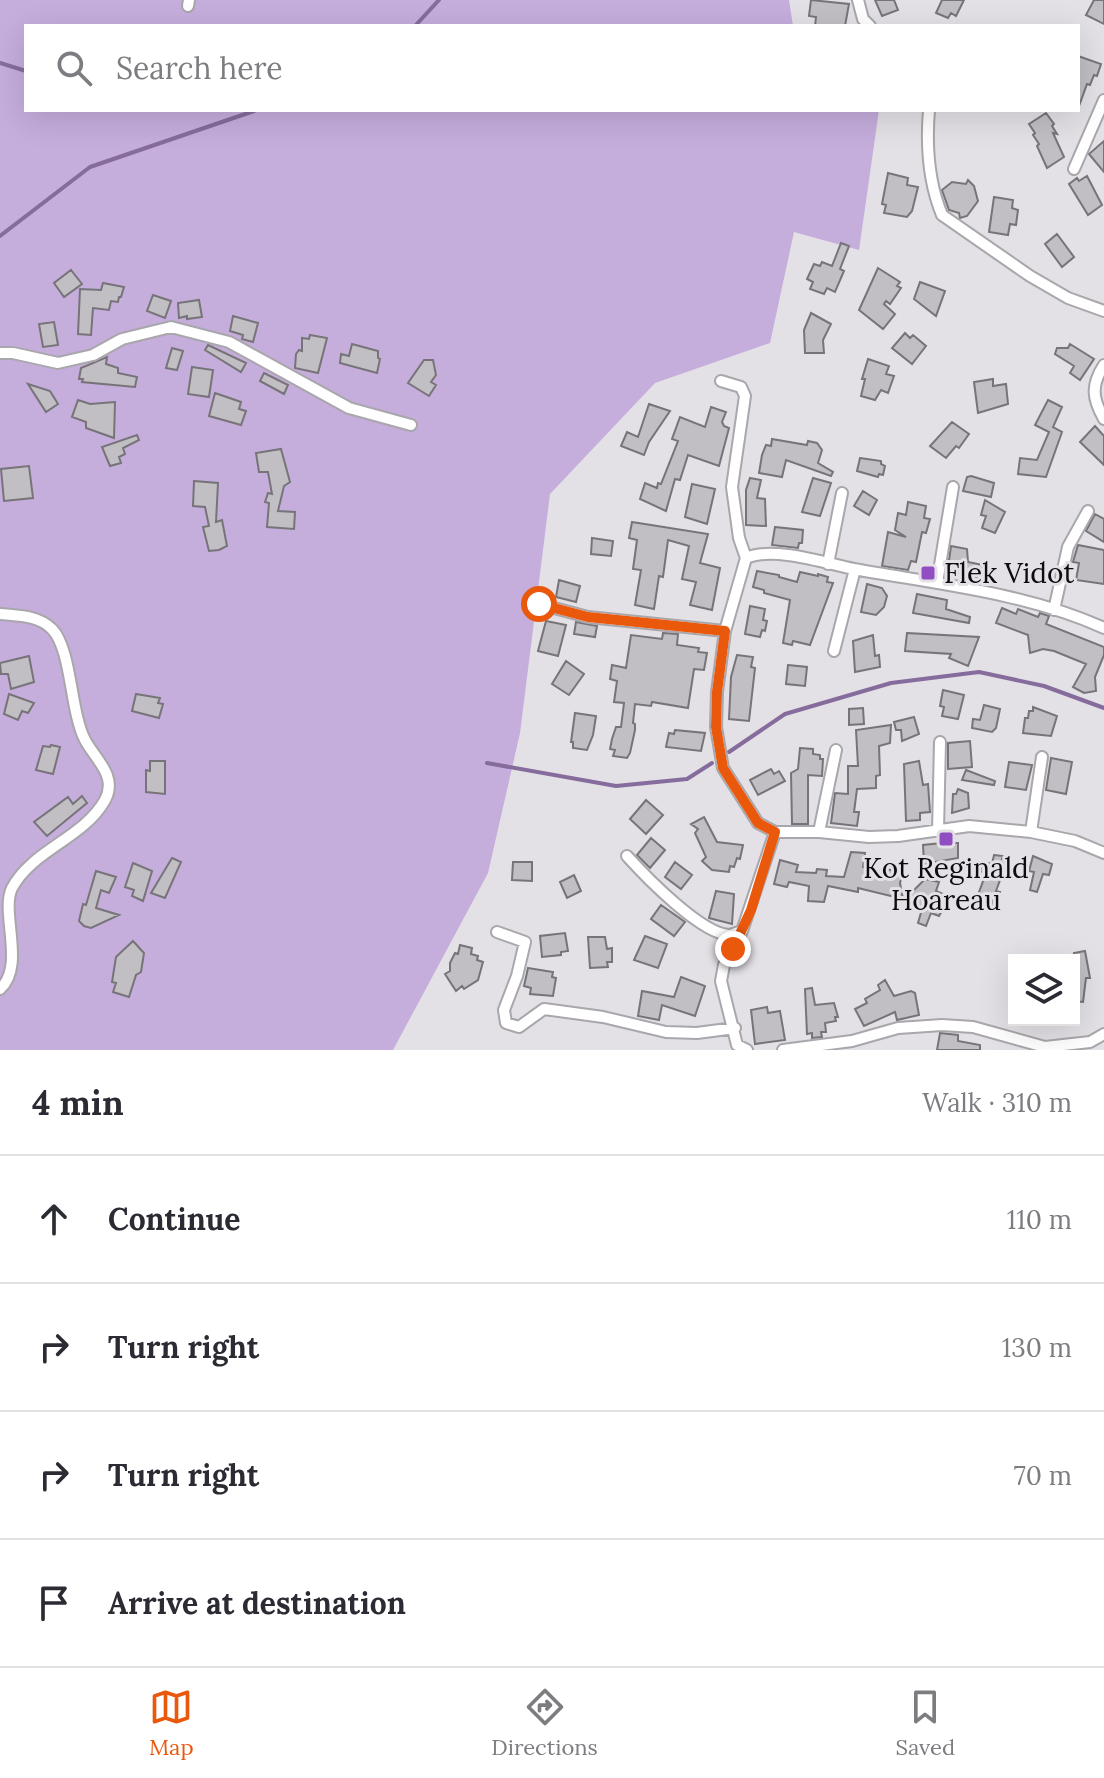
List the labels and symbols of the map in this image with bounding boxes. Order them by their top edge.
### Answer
place label: Flek Vidot [944,555,1074,591]
marker: Flek Vidot [919,564,937,582]
route start [521,586,557,622]
marker: Kot Reginald Hoareau [937,830,955,848]
place label: Kot Reginald Hoareau [863,850,1029,918]
route end [715,931,751,967]

